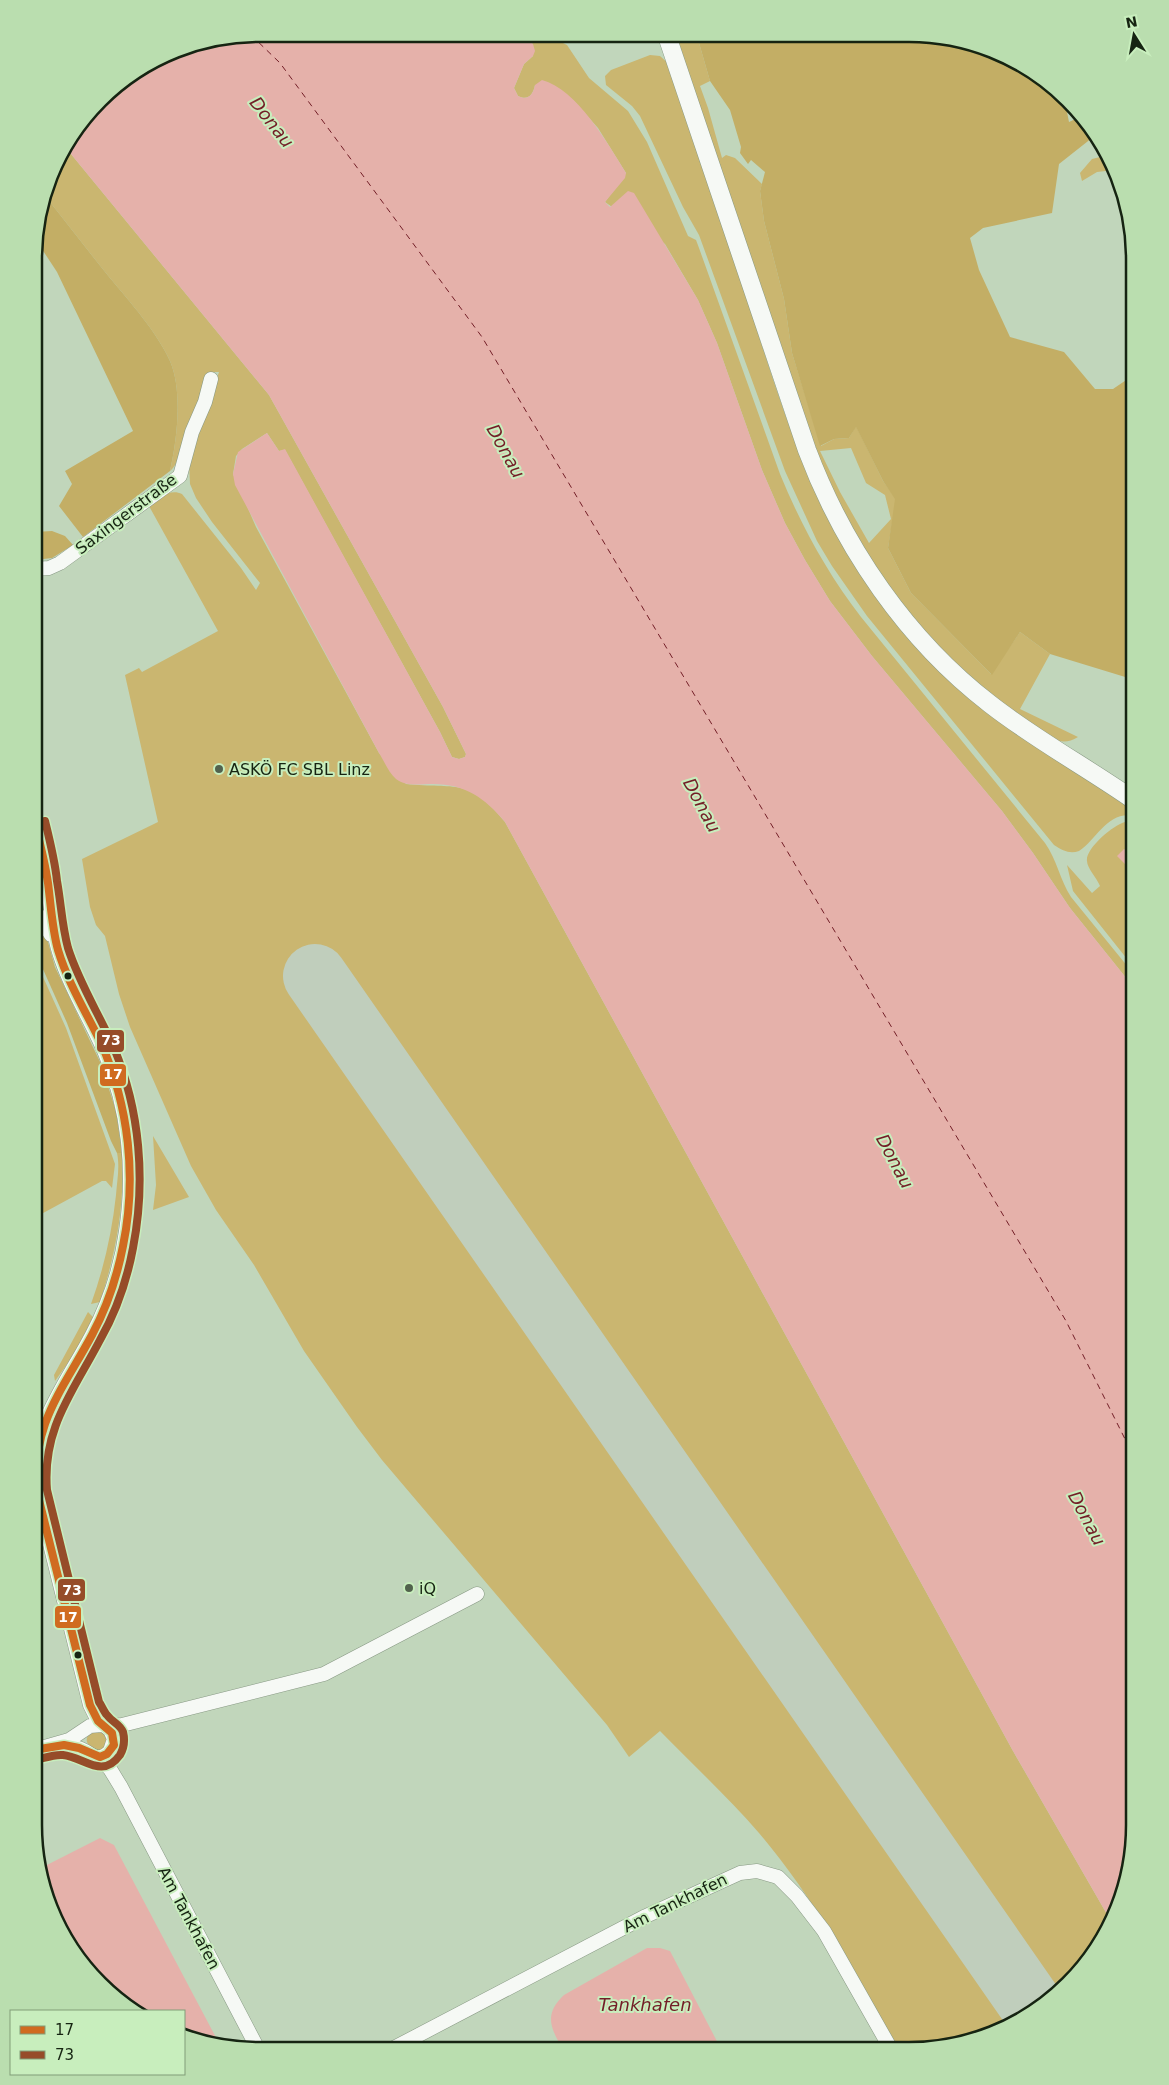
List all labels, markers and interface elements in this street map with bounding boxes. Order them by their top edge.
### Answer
north arrow [1109,10,1159,60]
text: N [1124,13,1139,31]
water label: Donau [246,92,298,152]
water label: Donau [483,420,529,482]
street label: Saxingerstraße [72,470,180,558]
place label: ASKÖ FC SBL Linz [229,760,370,779]
marker: ASKÖ FC SBL Linz [213,763,225,775]
water label: Donau [679,774,725,836]
unlabelled marker [63,971,73,981]
line badge: 73 [96,1029,125,1053]
text: 73 [101,1032,121,1048]
line badge: 17 [99,1063,127,1087]
text: 17 [103,1066,123,1082]
water label: Donau [872,1130,918,1192]
water label: Donau [1064,1487,1110,1549]
line badge: 73 [57,1578,86,1602]
place label: iQ [419,1579,436,1598]
text: 73 [62,1582,82,1598]
marker: iQ [403,1582,415,1594]
line badge: 17 [54,1605,82,1629]
text: 17 [58,1609,78,1625]
unlabelled marker [73,1650,83,1660]
street label: Am Tankhafen [154,1863,224,1973]
street label: Am Tankhafen [620,1870,730,1936]
water label: Tankhafen [598,1994,692,2015]
legend [10,2010,185,2075]
text: 17 [55,2021,74,2039]
text: 73 [55,2046,74,2064]

